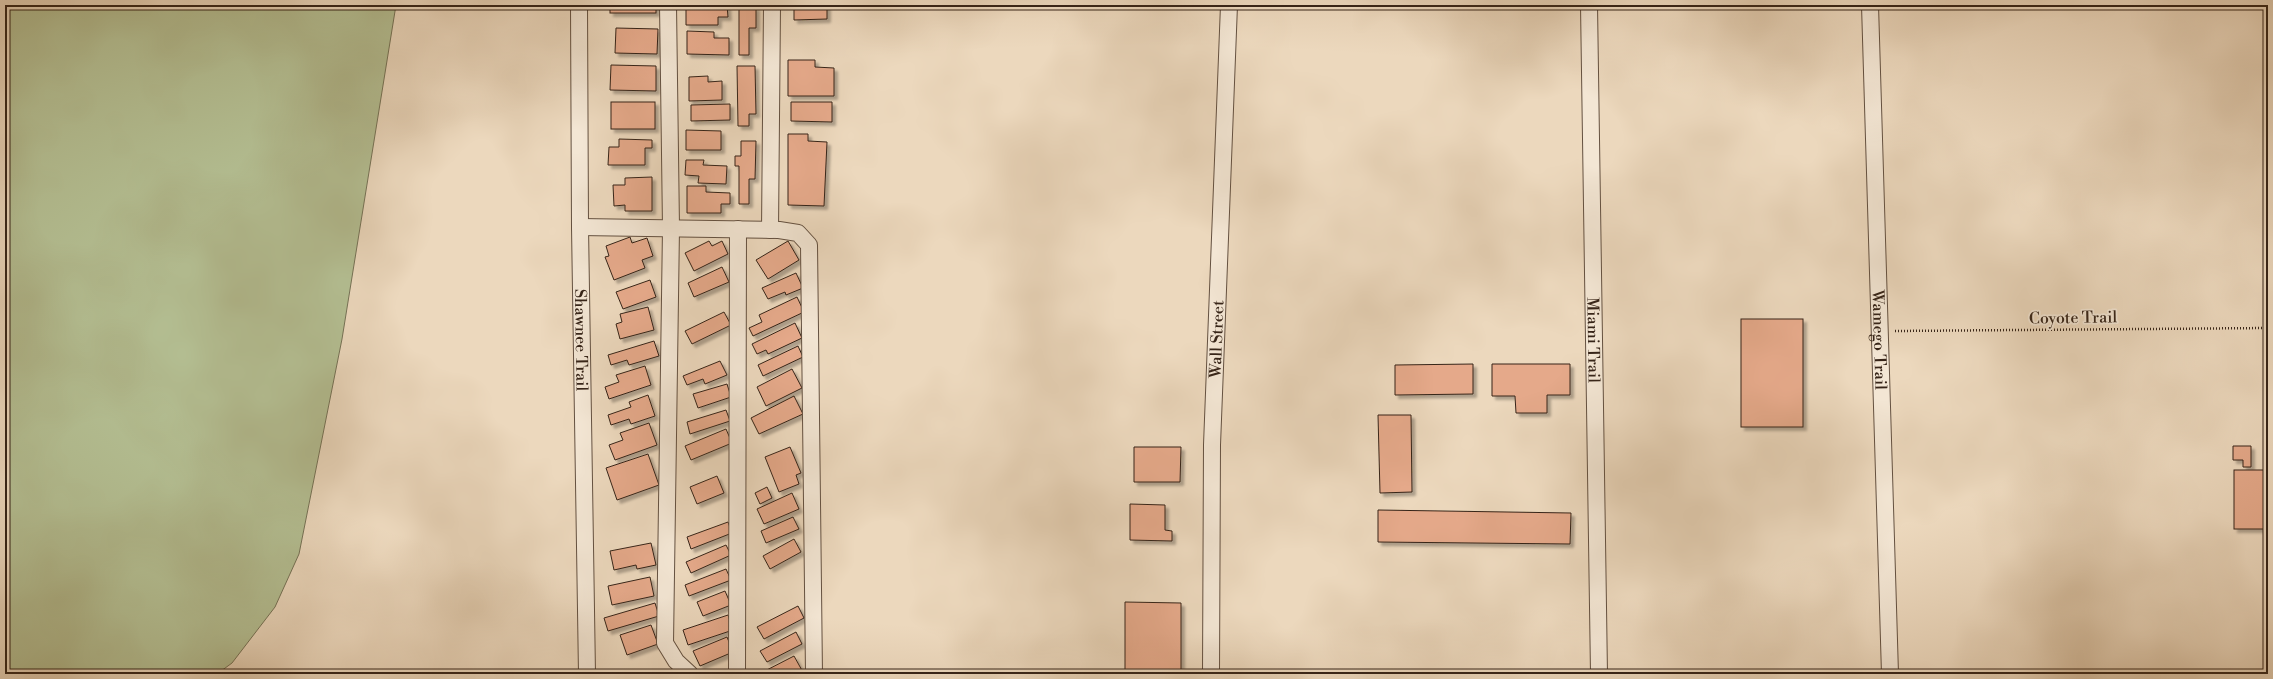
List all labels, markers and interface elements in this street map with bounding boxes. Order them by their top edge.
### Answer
street label: Shawnee Trail [570,289,592,392]
street label: Wamego Trail [1867,289,1891,390]
street label: Miami Trail [1582,297,1604,383]
street label: Wall Street [1206,299,1229,379]
street label: Coyote Trail [2029,307,2118,329]

